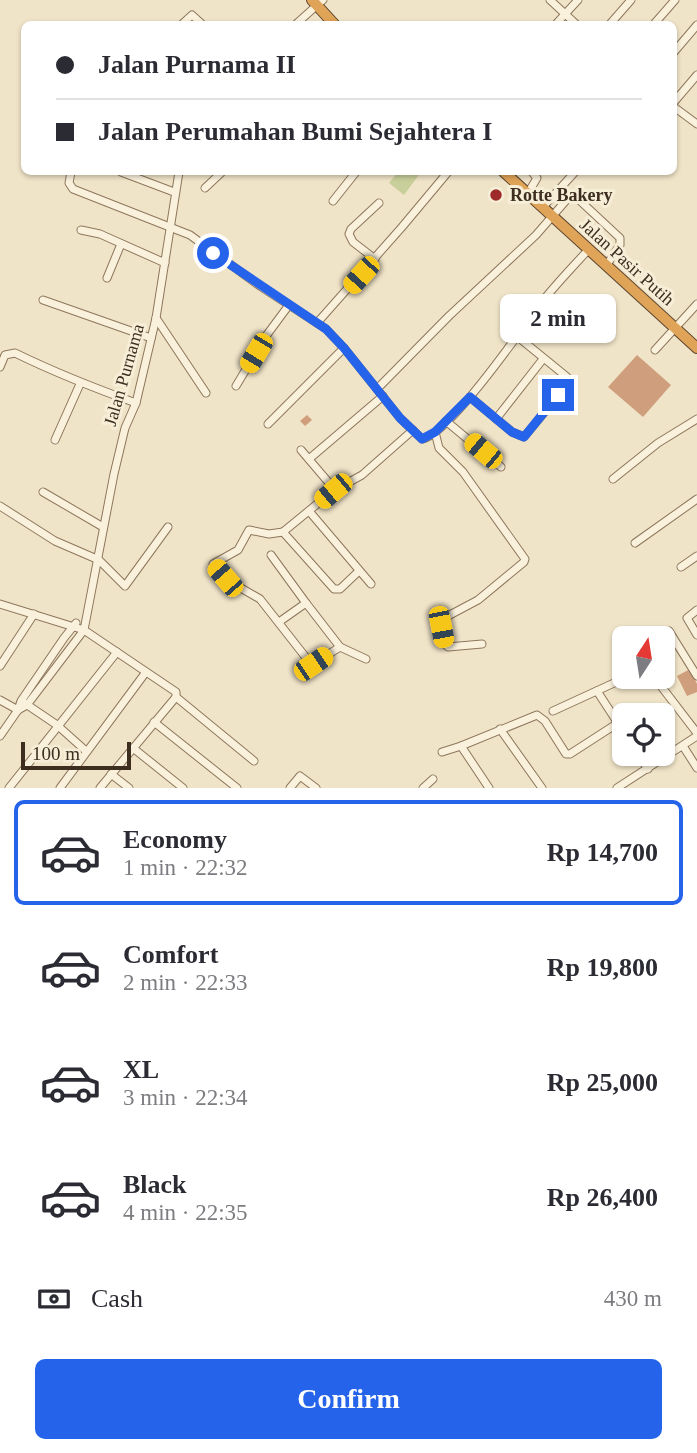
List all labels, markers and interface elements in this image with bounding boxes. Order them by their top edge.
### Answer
text: Jalan Purnama II [98,50,296,79]
text: Jalan Perumahan Bumi Sejahtera I [98,117,492,146]
place label: Rotte Bakery [510,185,612,205]
marker: Rotte Bakery [488,187,504,203]
street label: Jalan Pasir Putih [576,214,678,310]
route start [197,237,229,269]
car [340,252,383,298]
callout: 2 min [500,294,616,342]
text: 2 min [530,306,586,331]
street label: Jalan Purnama [100,322,148,428]
car [237,330,276,376]
route end [542,379,574,411]
car [461,429,506,473]
car [311,469,356,513]
car [204,555,247,601]
car [427,604,456,650]
north arrow [612,626,676,690]
map controls [612,626,675,766]
car [290,644,337,684]
button: locate [612,703,675,766]
scale bar [21,739,131,771]
text: 100 m [32,743,80,764]
icon: car [39,821,102,884]
text: Economy [123,825,227,854]
text: Rp 14,700 [547,838,658,867]
text: 1 min · 22:32 [123,855,248,880]
icon: car [39,936,102,999]
text: Comfort [123,940,218,969]
text: Rp 19,800 [547,953,658,982]
text: 2 min · 22:33 [123,970,248,995]
icon: car [39,1051,102,1114]
text: XL [123,1055,159,1084]
text: Rp 25,000 [547,1068,658,1097]
text: 3 min · 22:34 [123,1085,248,1110]
icon: car [39,1166,102,1229]
text: Black [123,1170,187,1199]
text: Rp 26,400 [547,1183,658,1212]
text: 4 min · 22:35 [123,1200,248,1225]
icon: cash [35,1280,73,1318]
text: Cash [91,1284,143,1313]
text: 430 m [604,1286,662,1311]
button: Confirm [35,1359,662,1439]

